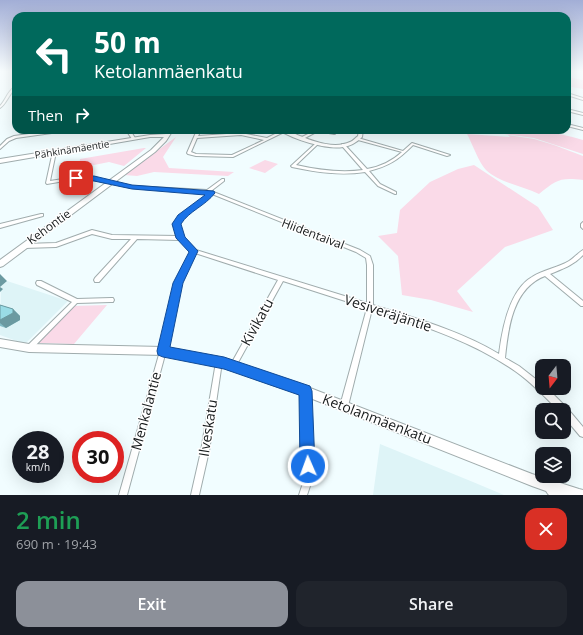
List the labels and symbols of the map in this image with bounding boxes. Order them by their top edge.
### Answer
street label: Pähkinämäentie [34,136,111,162]
pin [59,161,93,195]
street label: Kehontie [23,205,74,248]
street label: Hiidentaival [279,214,347,253]
street label: Vesiveräjäntie [342,289,435,336]
street label: Kivikatu [236,295,277,349]
north arrow [535,359,571,395]
street label: Menkalantie [126,369,165,452]
street label: Ketolanmäenkatu [320,389,435,448]
street label: Ilveskatu [194,398,221,458]
speed limit sign: 30 [72,431,124,483]
position arrow [287,445,329,487]

